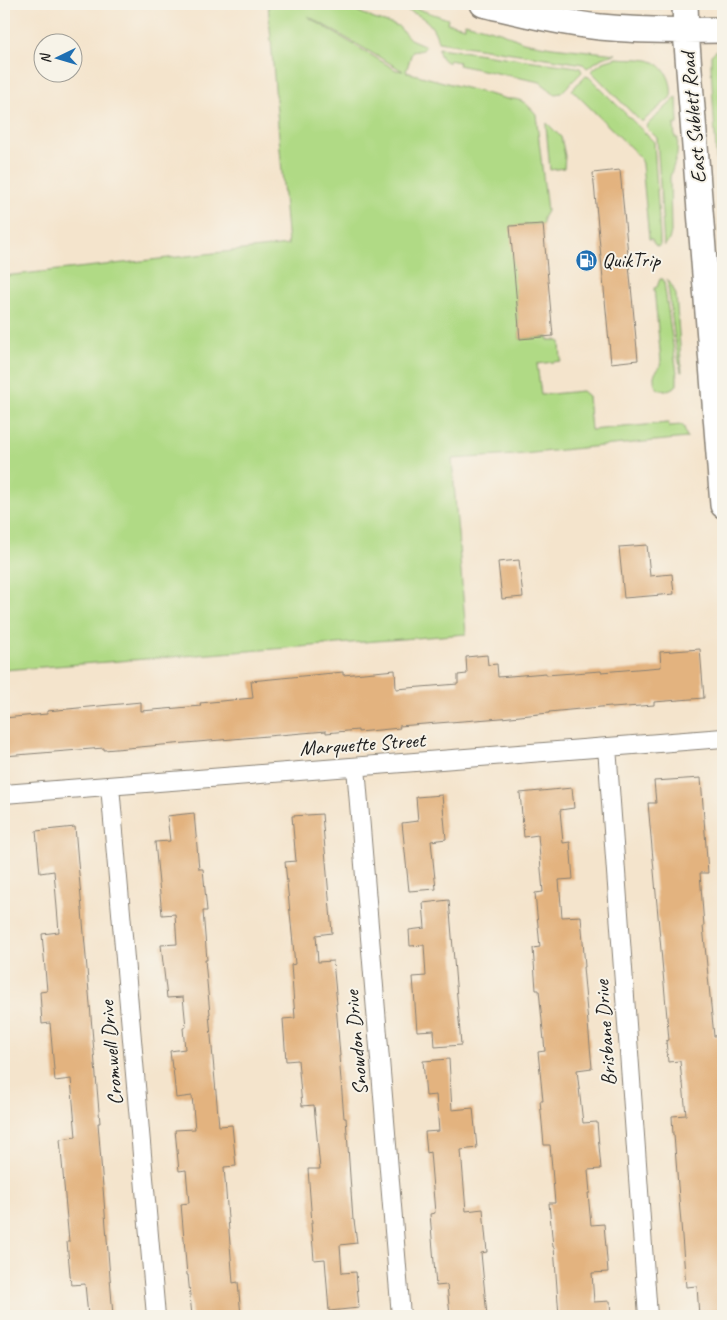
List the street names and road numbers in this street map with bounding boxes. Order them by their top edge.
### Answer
street label: East Sublett Road [674,48,712,184]
street label: Marquette Street [298,727,428,761]
street label: Brisbane Drive [588,978,622,1087]
street label: Snowdon Drive [338,987,374,1096]
street label: Cromwell Drive [93,997,129,1106]

